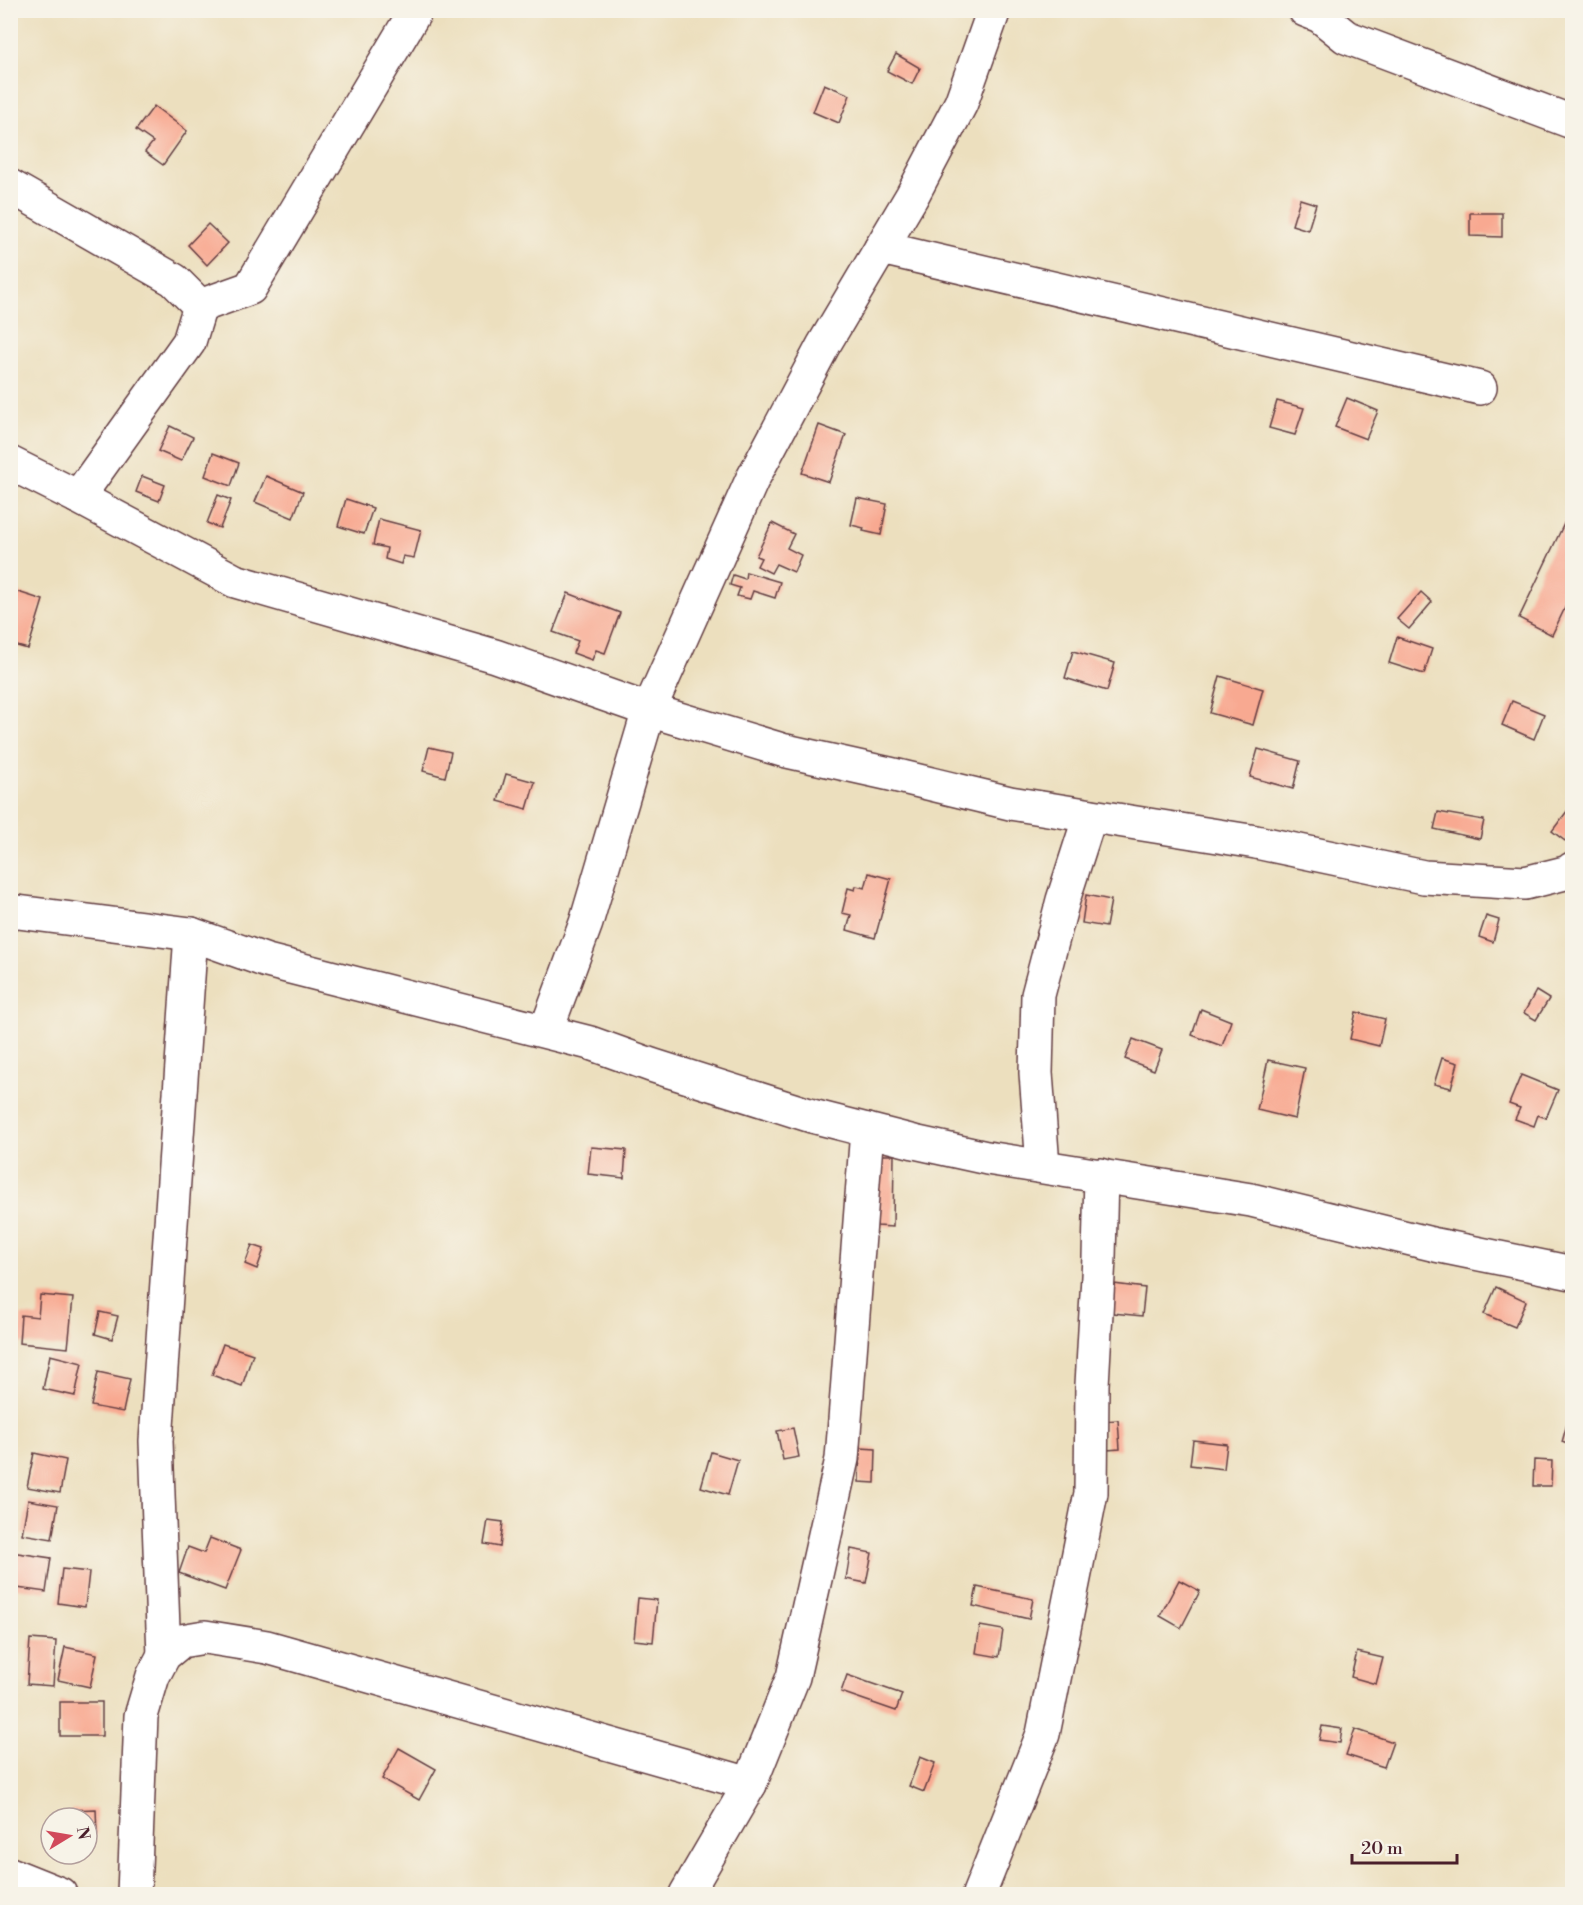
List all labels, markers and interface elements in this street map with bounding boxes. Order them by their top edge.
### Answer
north arrow [39,1806,99,1866]
text: N [72,1825,94,1842]
scale bar [1352,1827,1457,1865]
text: 20 m [1361,1837,1403,1860]

